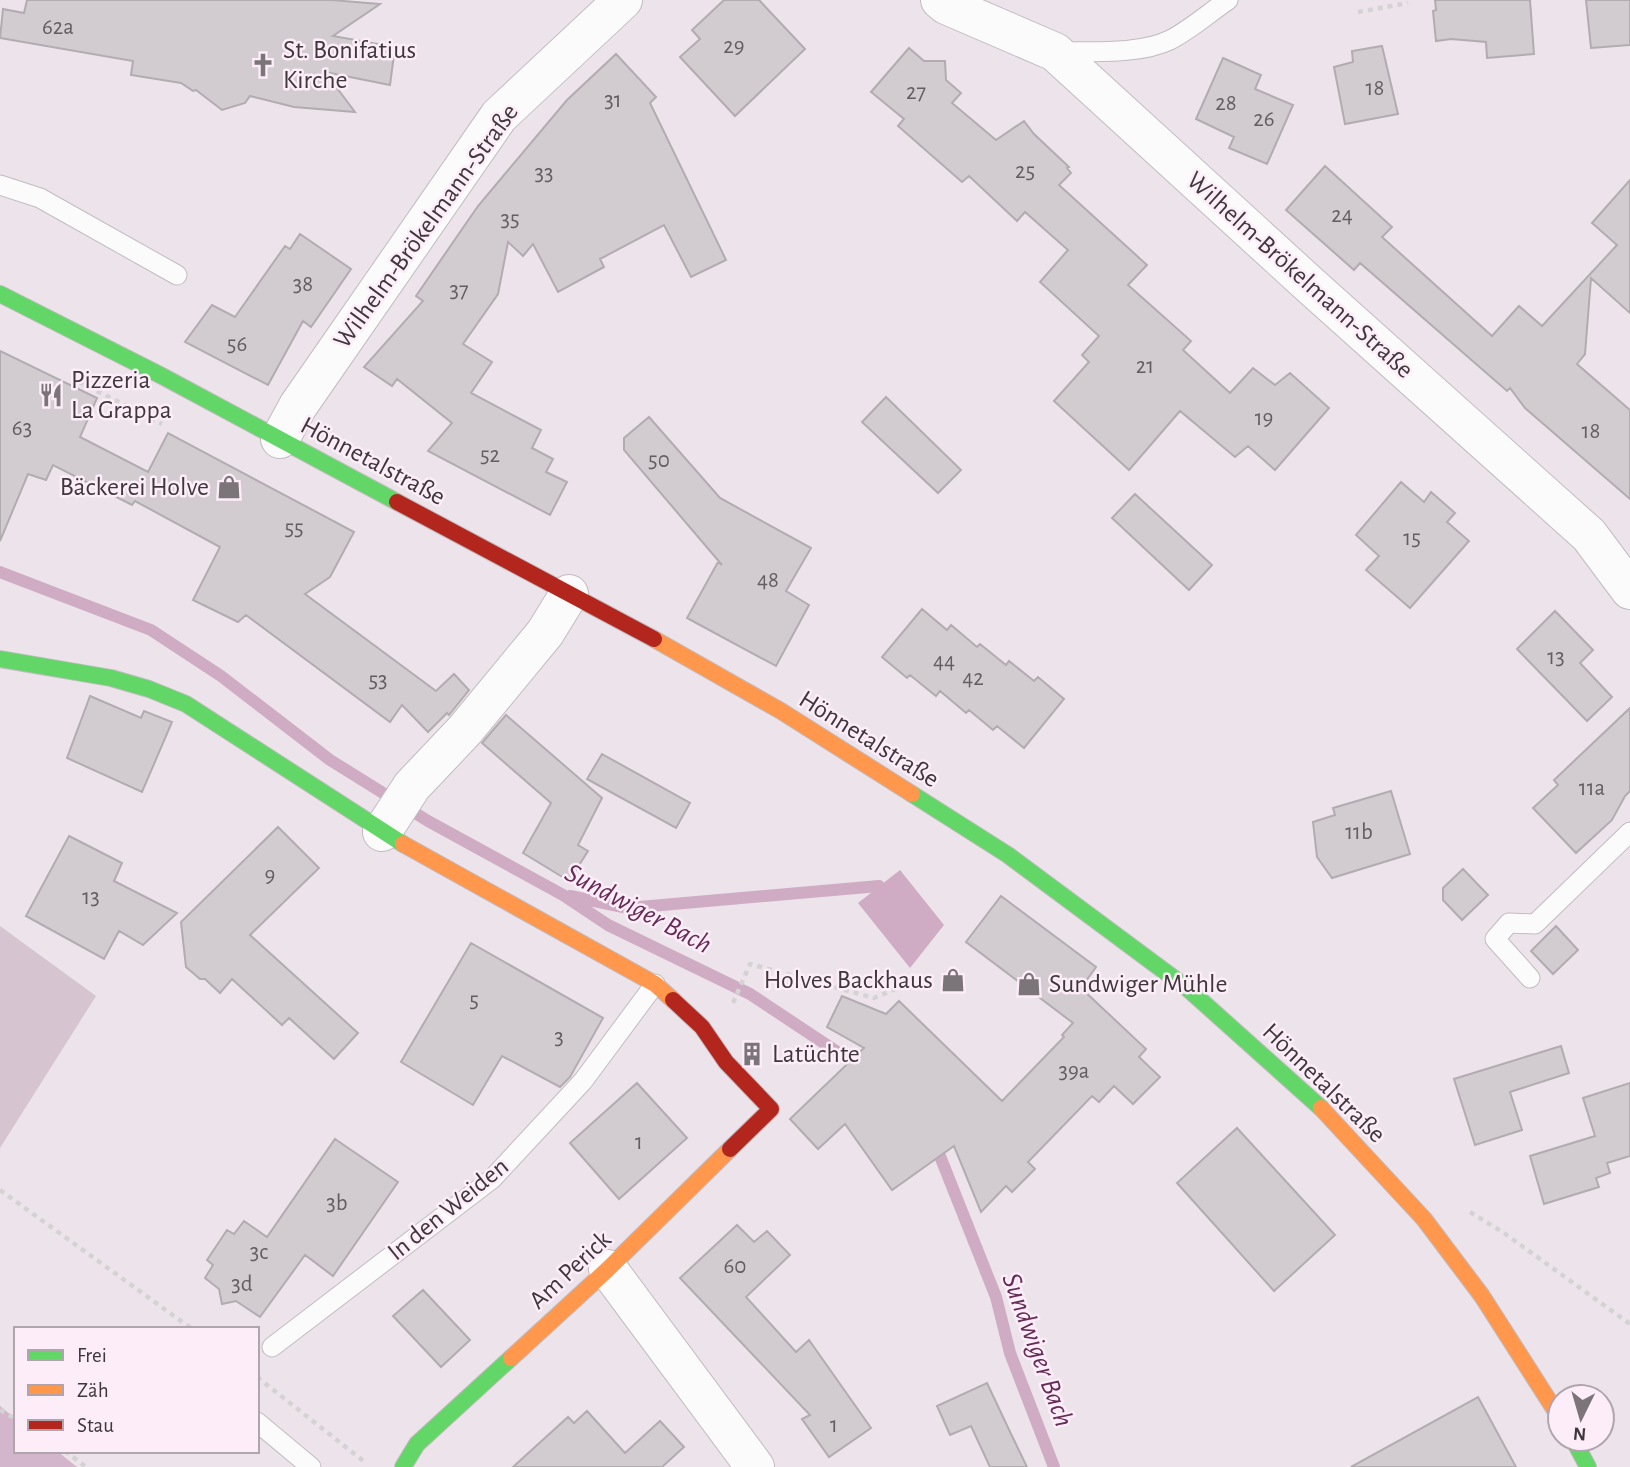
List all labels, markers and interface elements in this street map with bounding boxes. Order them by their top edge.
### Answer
house number: 62a [42,16,74,39]
house number: 29 [723,35,745,58]
place label: St. Bonifatius Kirche [283,37,416,93]
church icon: St. Bonifatius Kirche [249,51,277,79]
house number: 18 [1366,77,1384,100]
house number: 27 [906,81,926,104]
house number: 31 [604,89,622,112]
house number: 28 [1215,92,1237,115]
street label: Wilhelm-Brökelmann-Straße [329,99,523,353]
house number: 26 [1253,108,1275,131]
house number: 25 [1015,160,1035,183]
house number: 33 [535,162,553,185]
street label: Wilhelm-Brökelmann-Straße [1182,167,1418,383]
house number: 24 [1331,204,1353,227]
house number: 35 [500,208,520,231]
house number: 38 [293,273,313,296]
house number: 37 [449,279,469,302]
house number: 56 [227,333,247,356]
house number: 21 [1136,355,1154,378]
place label: Pizzeria La Grappa [71,367,172,423]
restaurant icon: Pizzeria La Grappa [37,381,65,409]
house number: 19 [1255,407,1273,430]
street label: Hönnetalstraße [296,412,450,510]
house number: 63 [12,417,32,440]
house number: 18 [1582,420,1600,443]
house number: 52 [480,444,500,467]
house number: 50 [648,449,670,472]
shop icon: Bäckerei Holve [215,473,243,501]
place label: Bäckerei Holve [60,474,209,500]
house number: 55 [284,517,304,540]
house number: 15 [1403,527,1421,550]
house number: 48 [757,569,779,592]
house number: 13 [1547,646,1565,669]
house number: 44 [933,650,955,673]
house number: 42 [962,667,984,690]
house number: 53 [368,669,388,692]
street label: Hönnetalstraße [794,686,944,792]
house number: 11a [1579,777,1605,800]
house number: 11b [1345,821,1373,844]
water label: Sundwiger Bach [560,859,716,959]
house number: 9 [265,864,275,887]
house number: 13 [82,886,100,909]
shop icon: Holves Backhaus [939,966,967,994]
place label: Holves Backhaus [764,967,933,993]
shop icon: Sundwiger Mühle [1015,970,1043,998]
place label: Sundwiger Mühle [1049,971,1227,997]
house number: 5 [469,989,479,1012]
street label: Hönnetalstraße [1258,1018,1390,1148]
house number: 3 [554,1026,564,1049]
building icon: Latüchte [738,1040,766,1068]
place label: Latüchte [772,1041,860,1067]
house number: 39a [1059,1060,1089,1083]
house number: 1 [635,1131,643,1154]
street label: In den Weiden [383,1153,513,1265]
house number: 3b [326,1192,348,1215]
street label: Am Perick [524,1226,616,1314]
house number: 3c [250,1241,268,1264]
house number: 60 [724,1255,746,1278]
water label: Sundwiger Bach [996,1269,1078,1431]
house number: 3d [231,1273,253,1296]
legend [14,1327,259,1453]
text: Frei [77,1345,107,1366]
text: Zäh [77,1380,109,1401]
north arrow [1546,1383,1616,1453]
house number: 1 [830,1414,838,1437]
text: Stau [77,1415,114,1436]
text: N [1572,1423,1587,1443]

